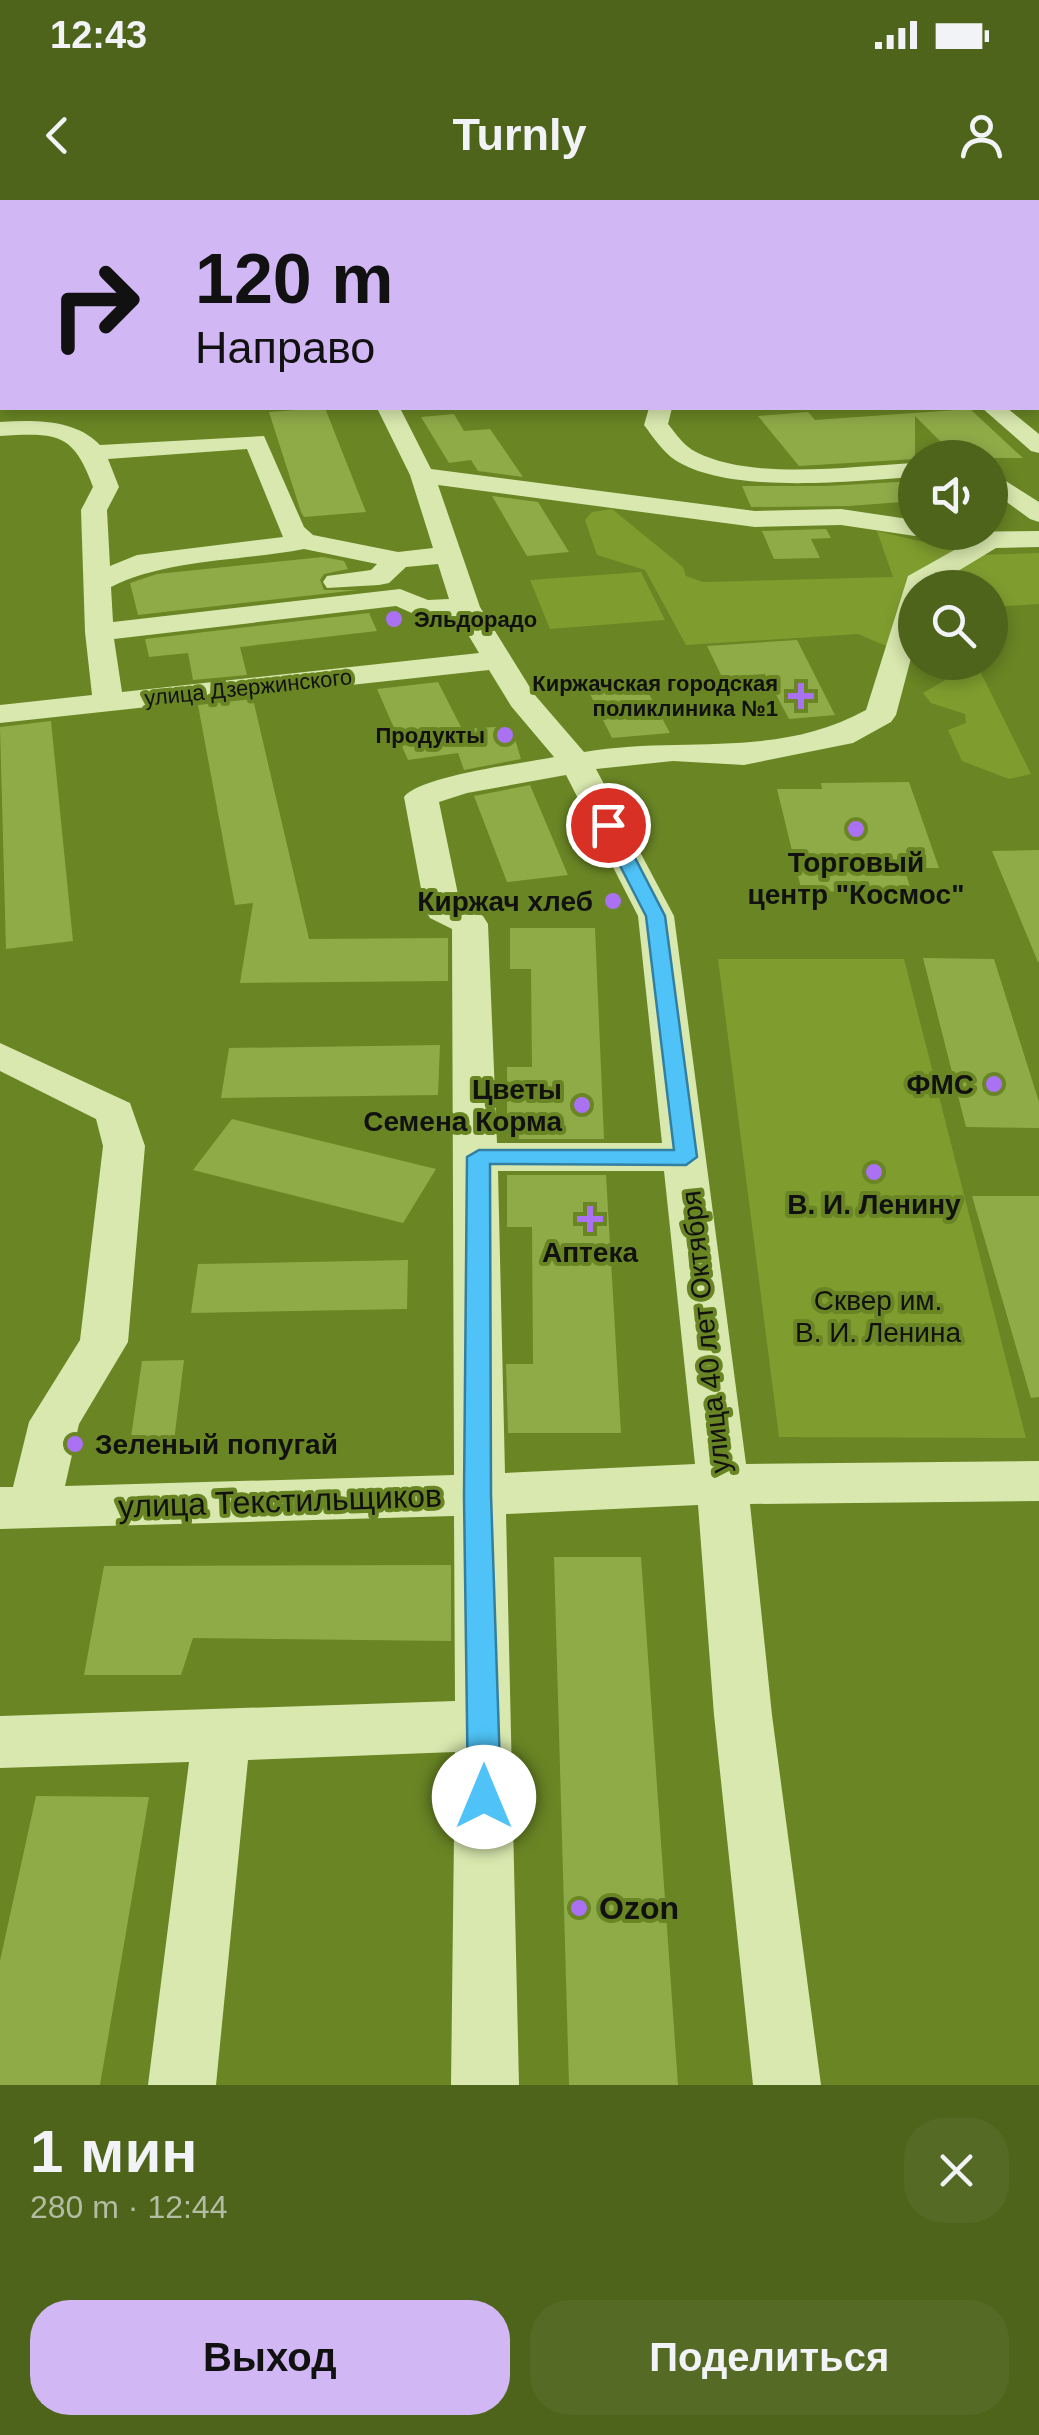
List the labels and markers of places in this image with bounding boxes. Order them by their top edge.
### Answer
place label: Эльдорадо [414,607,537,632]
marker: Эльдорадо [383,608,405,630]
place label: Киржачская городская поликлиника №1 [532,671,778,721]
marker: Киржачская городская поликлиника №1 [788,683,814,709]
place label: Продукты [376,723,485,748]
marker: Продукты [494,724,516,746]
pin [566,783,651,868]
marker: Торговый центр "Космос" [845,818,867,840]
place label: Торговый центр "Космос" [748,847,964,910]
place label: Киржач хлеб [417,886,593,917]
marker: Киржач хлеб [602,890,624,912]
place label: ФМС [907,1069,974,1100]
marker: ФМС [983,1073,1005,1095]
place label: Цветы Семена Корма [363,1074,562,1137]
marker: Цветы Семена Корма [571,1094,593,1116]
marker: В. И. Ленину [863,1161,885,1183]
place label: В. И. Ленину [787,1189,961,1220]
marker: Аптека [579,1208,601,1230]
place label: Аптека [542,1237,638,1268]
place label: Зеленый попугай [95,1429,338,1460]
marker: Зеленый попугай [64,1433,86,1455]
place label: Ozon [599,1890,679,1926]
marker: Ozon [568,1897,590,1919]

